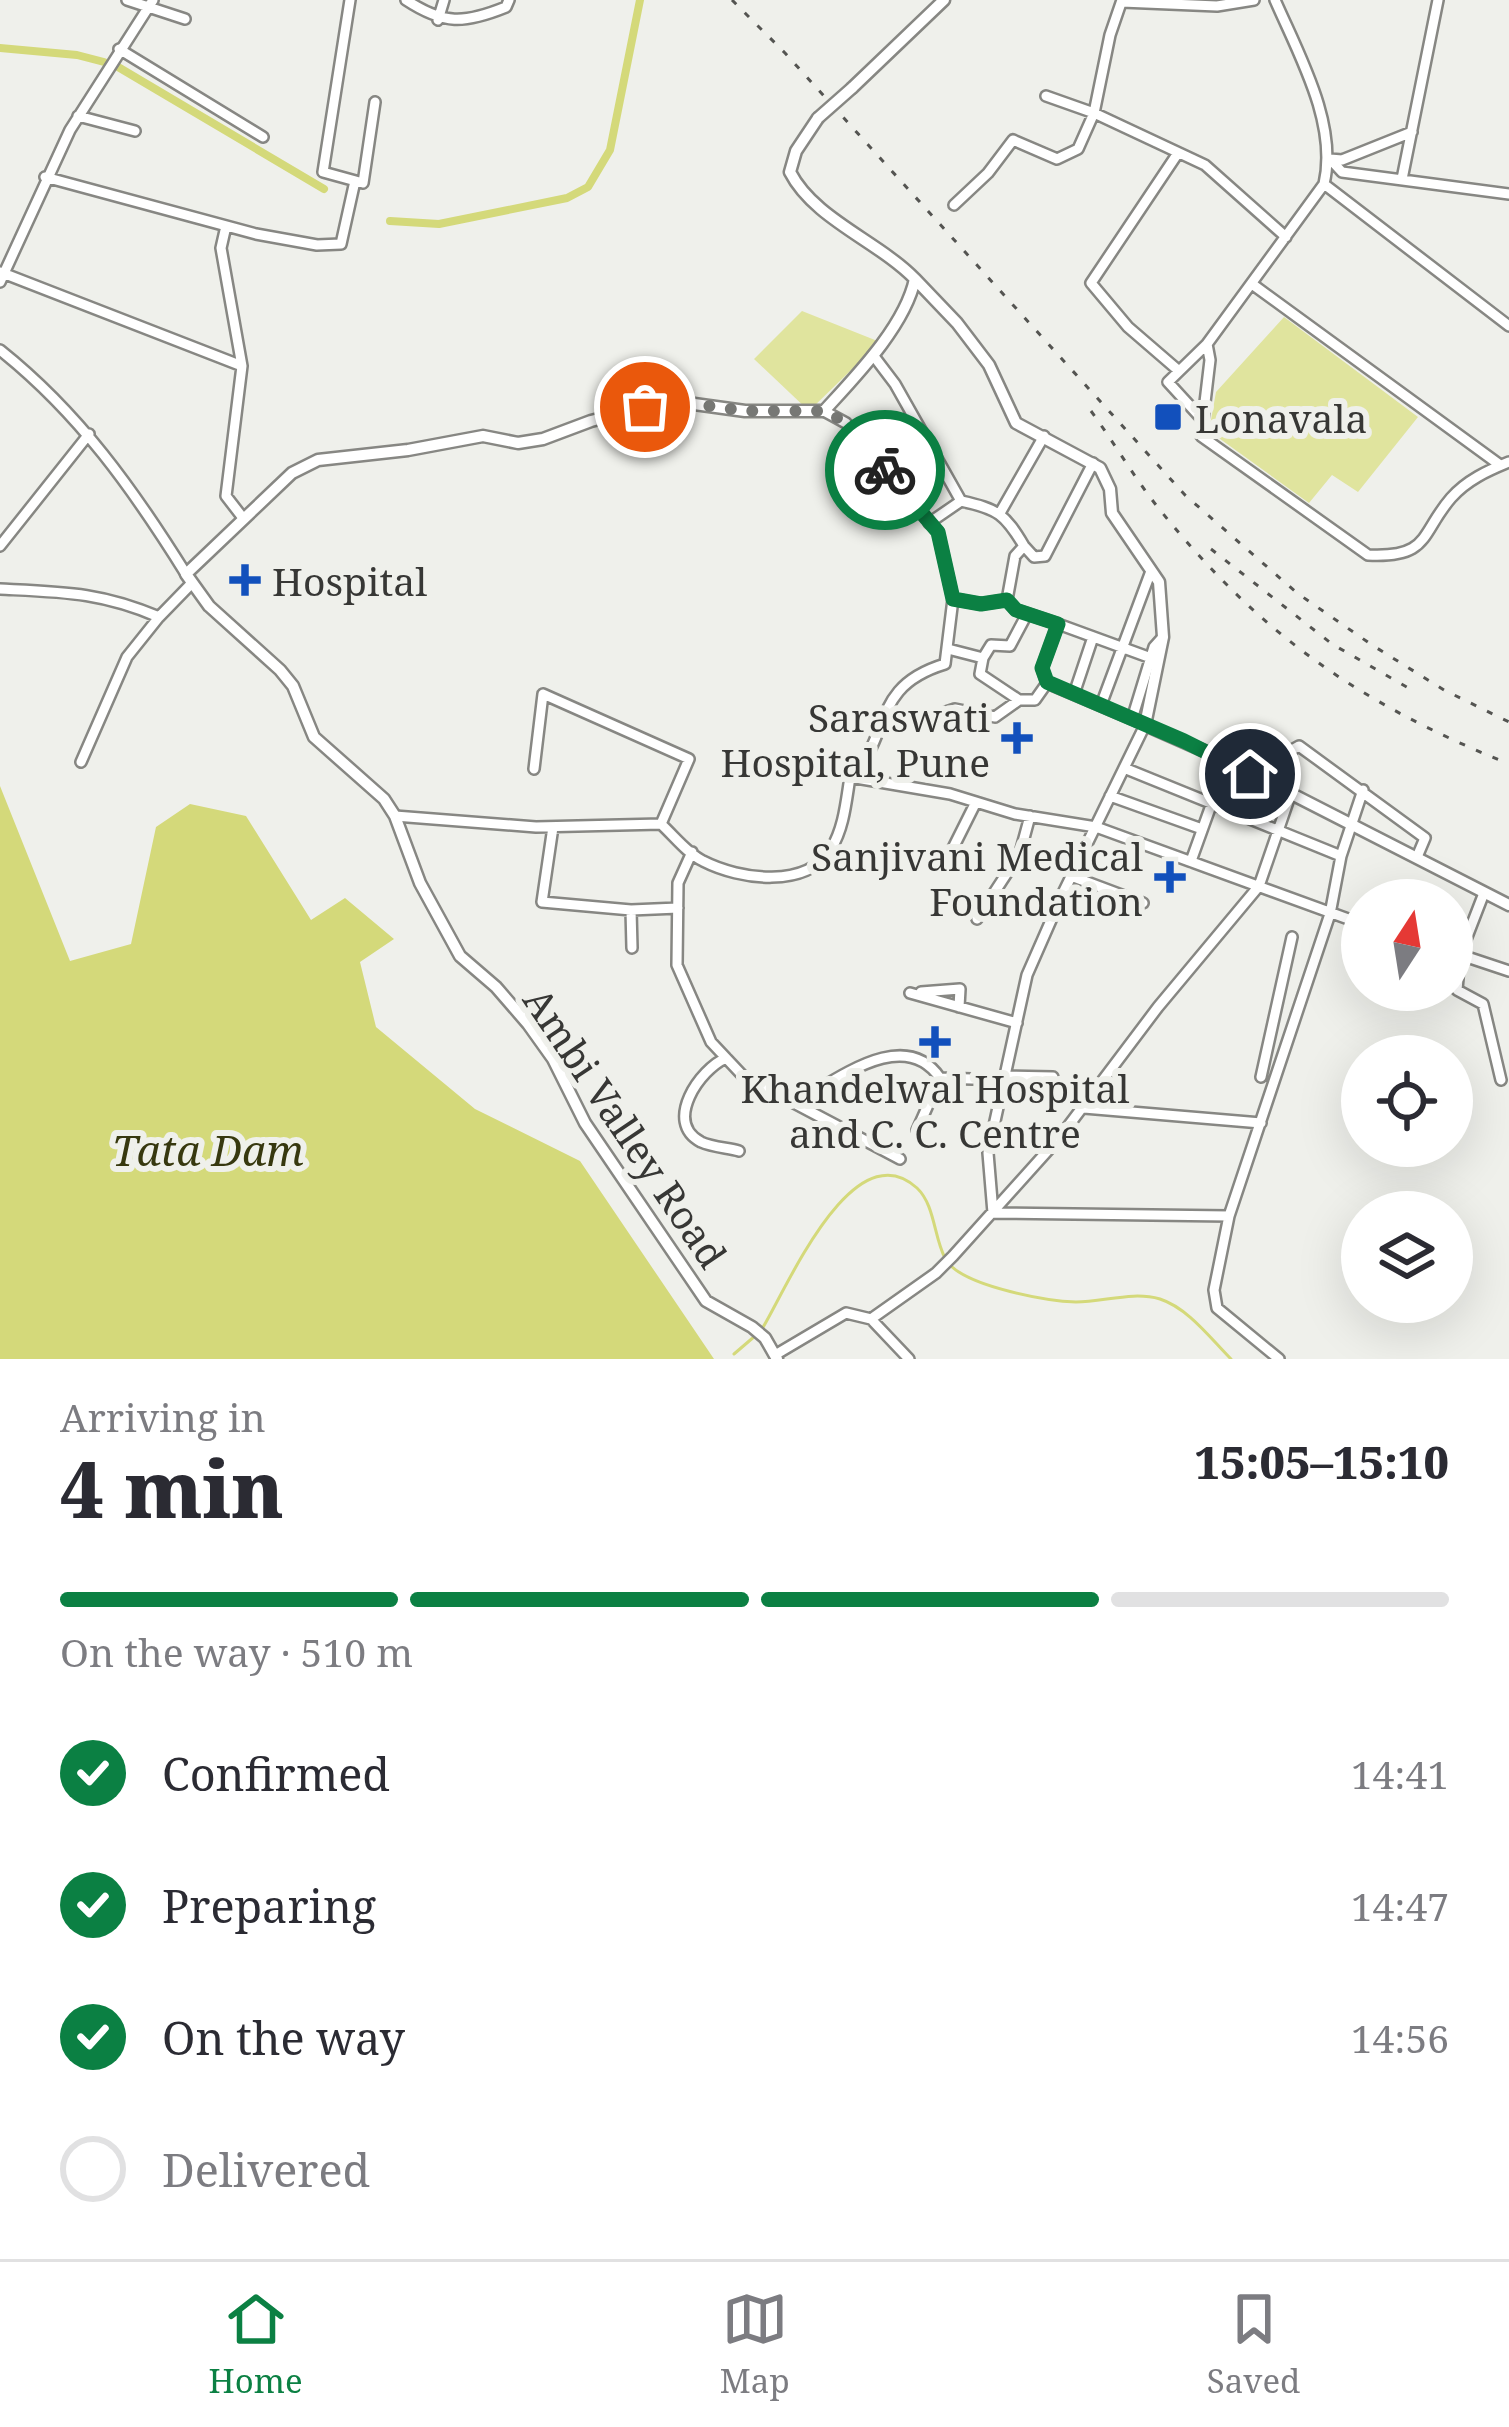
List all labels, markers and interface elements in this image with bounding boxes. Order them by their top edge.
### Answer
pin [594,356,696,458]
icon: bag [612,374,678,440]
place label: Lonavala [1195,391,1368,444]
marker: Lonavala [1152,401,1184,433]
courier [825,410,945,530]
icon: bike [852,437,918,503]
place label: Hospital [272,554,427,607]
marker: Hospital [229,564,261,596]
place label: Saraswati Hospital, Pune [721,690,990,788]
marker: Saraswati Hospital, Pune [1001,722,1033,754]
pin [1199,723,1301,825]
icon: home [1217,741,1283,807]
place label: Sanjivani Medical Foundation [811,829,1143,927]
marker: Sanjivani Medical Foundation [1154,861,1186,893]
north arrow [1341,879,1473,1011]
map controls [1341,879,1473,1323]
street label: Ambi Valley Road [512,976,740,1278]
marker: Khandelwal Hospital and C. C. Centre [919,1026,951,1058]
button: locate [1341,1035,1473,1167]
place label: Khandelwal Hospital and C. C. Centre [740,1061,1130,1159]
water label: Tata Dam [112,1121,304,1178]
button: layers [1341,1191,1473,1323]
text: Arriving in [60,1390,266,1443]
text: 15:05–15:10 [1194,1431,1449,1492]
text: 4 min [60,1435,284,1541]
text: On the way · 510 m [60,1625,413,1678]
icon: check [60,1740,126,1806]
text: Confirmed [162,1743,390,1804]
text: 14:41 [1351,1747,1449,1800]
icon: check [60,1872,126,1938]
text: Preparing [162,1875,376,1936]
text: 14:47 [1351,1879,1449,1932]
icon: check [60,2004,126,2070]
text: On the way [162,2007,405,2068]
text: 14:56 [1351,2011,1449,2064]
text: Delivered [162,2139,370,2200]
tab: Home [209,2286,303,2403]
tab: Map [720,2286,790,2403]
tab: Saved [1207,2286,1300,2403]

